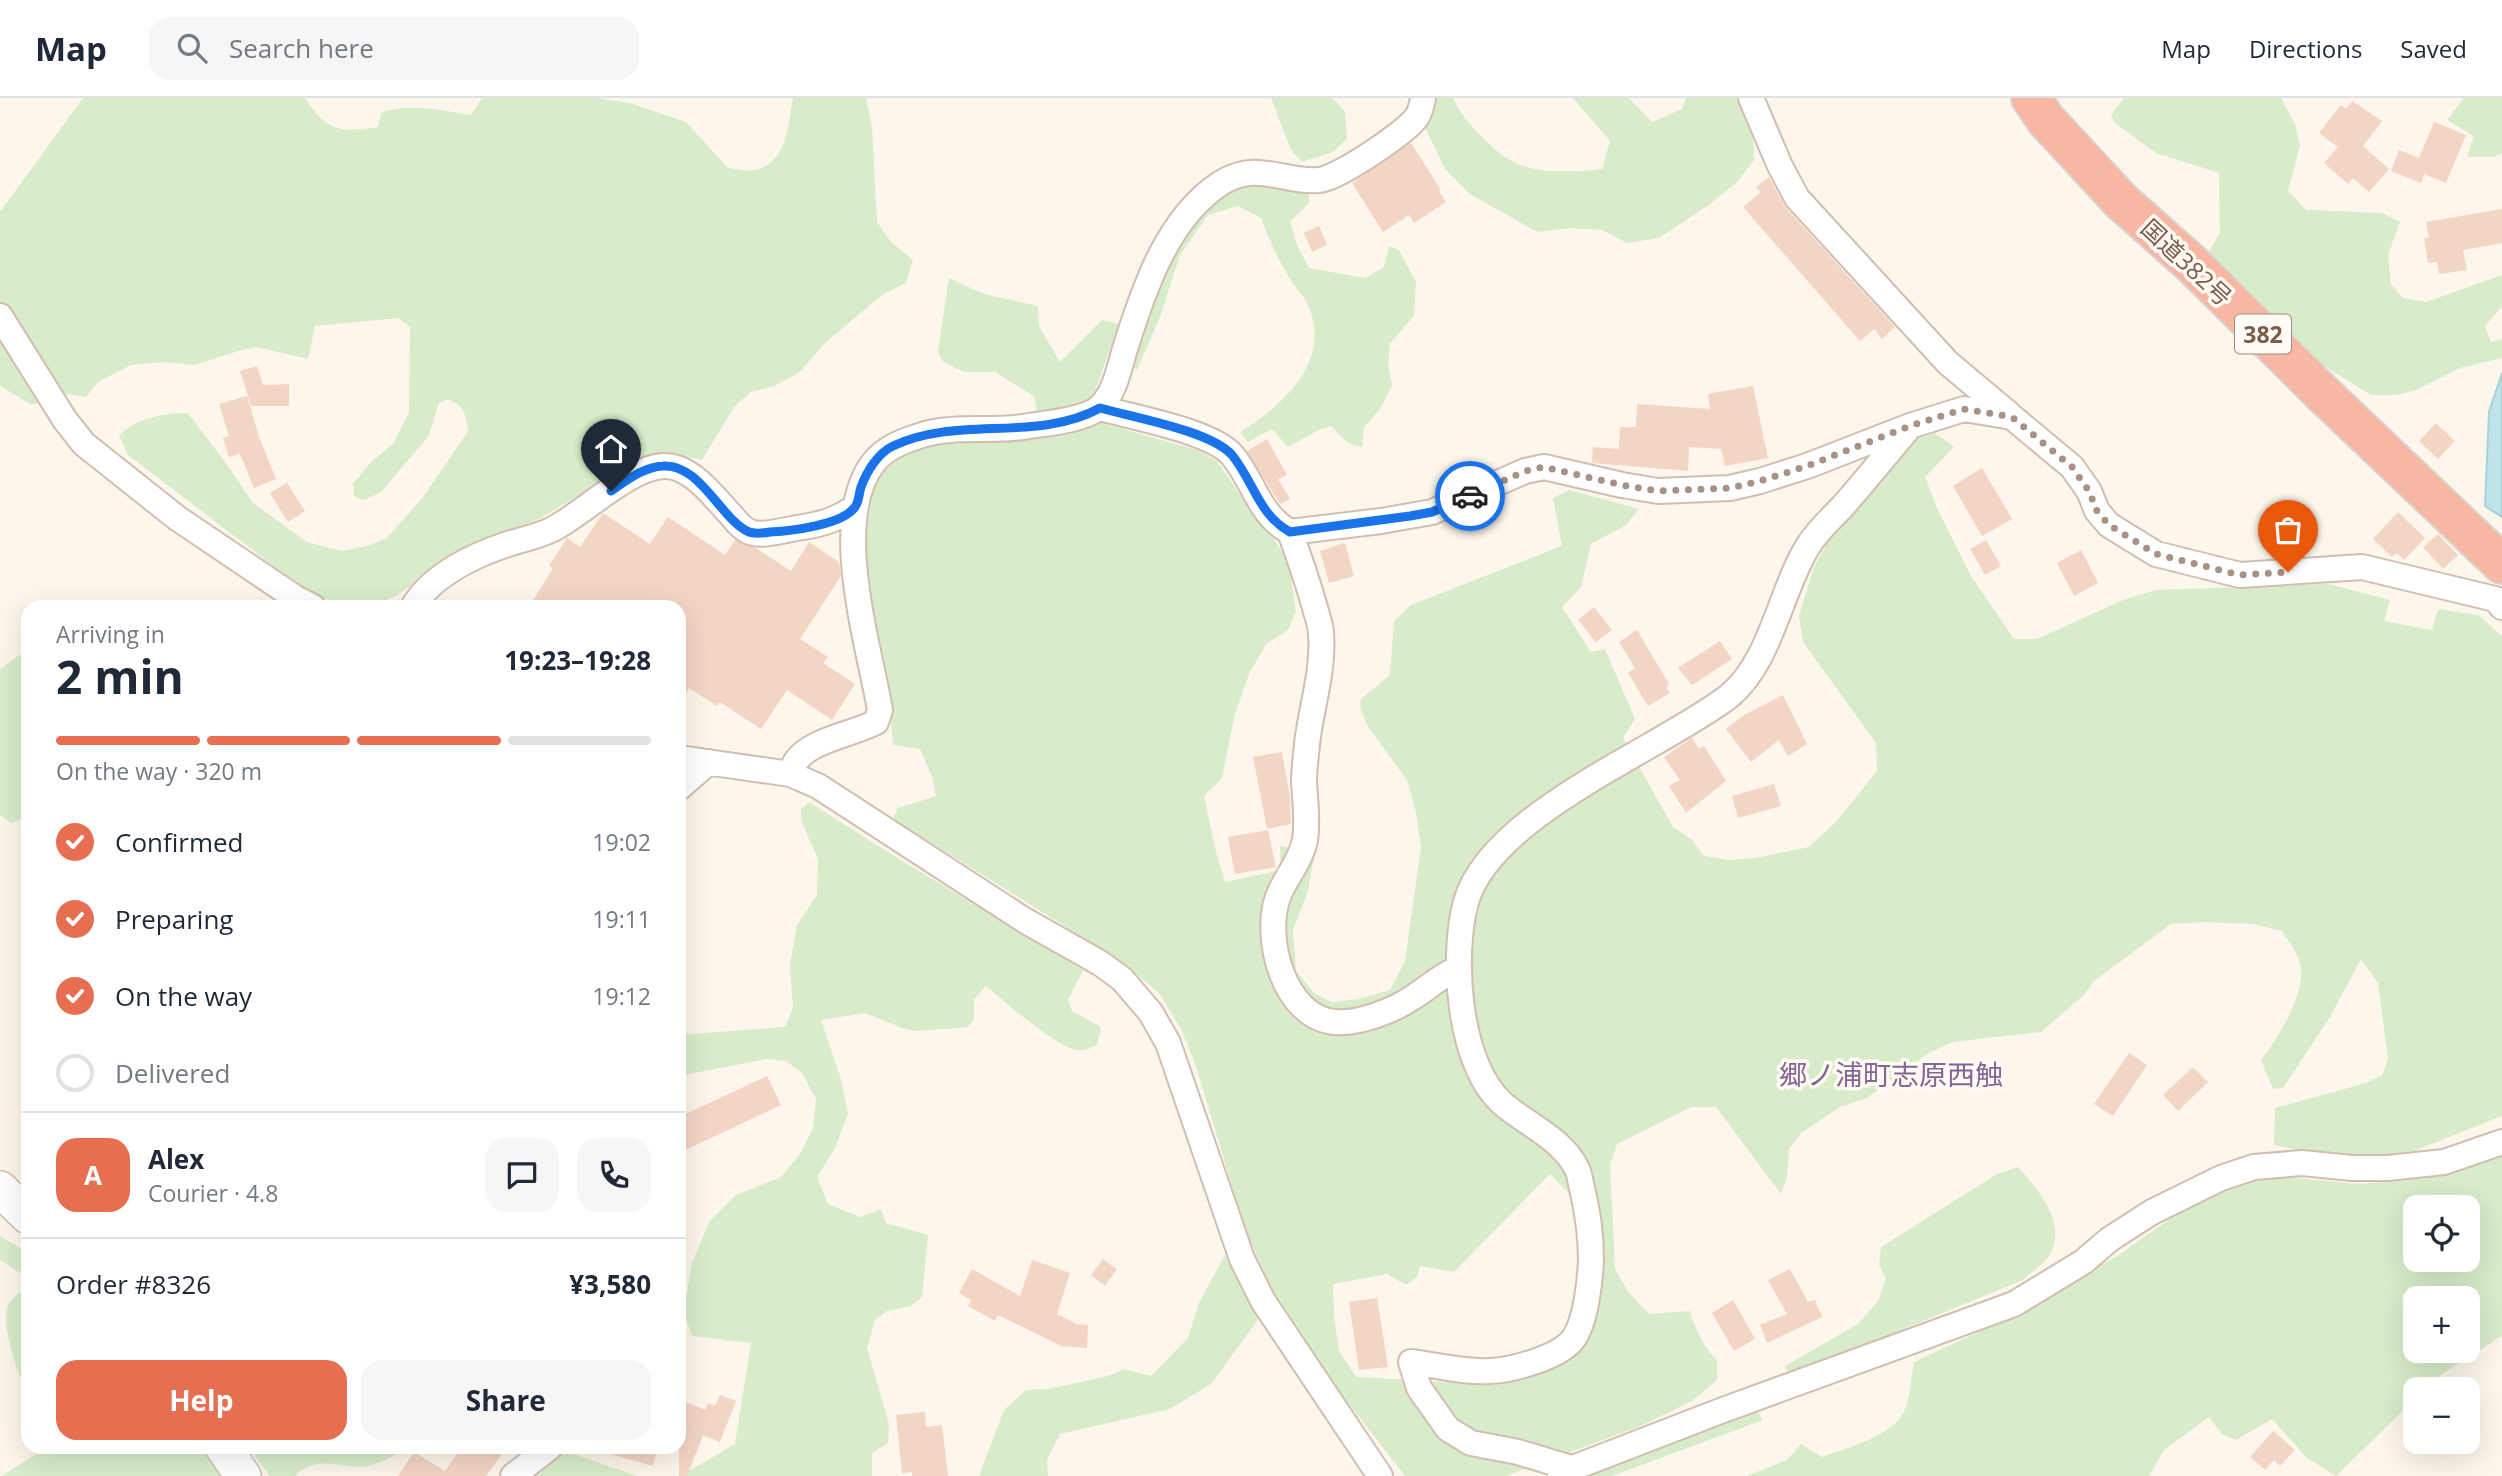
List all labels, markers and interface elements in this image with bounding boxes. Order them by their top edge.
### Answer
search box [149,17,639,80]
text: Map [35,26,107,71]
icon: search [173,29,211,67]
text: Search here [229,30,374,66]
text: Map [2161,32,2211,65]
text: Directions [2249,32,2362,65]
text: Saved [2400,32,2467,65]
street label: 国道382号 [2134,211,2240,313]
road number: 382 [2235,314,2291,354]
pin [581,419,641,491]
icon: home [592,430,630,468]
courier [1435,461,1505,531]
icon: car [1451,477,1489,515]
pin [2258,500,2318,572]
icon: bag [2269,511,2307,549]
text: Arriving in [56,618,165,650]
text: 19:23–19:28 [504,642,651,678]
text: 2 min [56,645,184,707]
text: On the way · 320 m [56,755,262,787]
icon: check [56,823,94,861]
text: Confirmed [115,824,243,860]
text: 19:02 [592,826,651,858]
icon: check [56,900,94,938]
text: Preparing [115,901,233,937]
text: 19:11 [592,903,651,935]
icon: check [56,977,94,1015]
text: On the way [115,978,252,1014]
text: 19:12 [592,980,651,1012]
text: Delivered [115,1055,230,1091]
district label: 郷ノ浦町志原西触 [1779,1055,2003,1093]
button: chat [485,1138,559,1212]
button: phone [577,1138,651,1212]
text: Alex [148,1141,204,1177]
text: A [84,1157,102,1193]
text: Courier · 4.8 [148,1177,278,1209]
map controls [2403,1195,2480,1454]
button: locate [2403,1195,2480,1272]
text: Order #8326 [56,1266,211,1302]
text: ¥3,580 [569,1266,651,1302]
button: + [2403,1286,2480,1363]
button: Help [56,1360,347,1440]
button: Share [361,1360,651,1440]
button: − [2403,1377,2480,1454]

